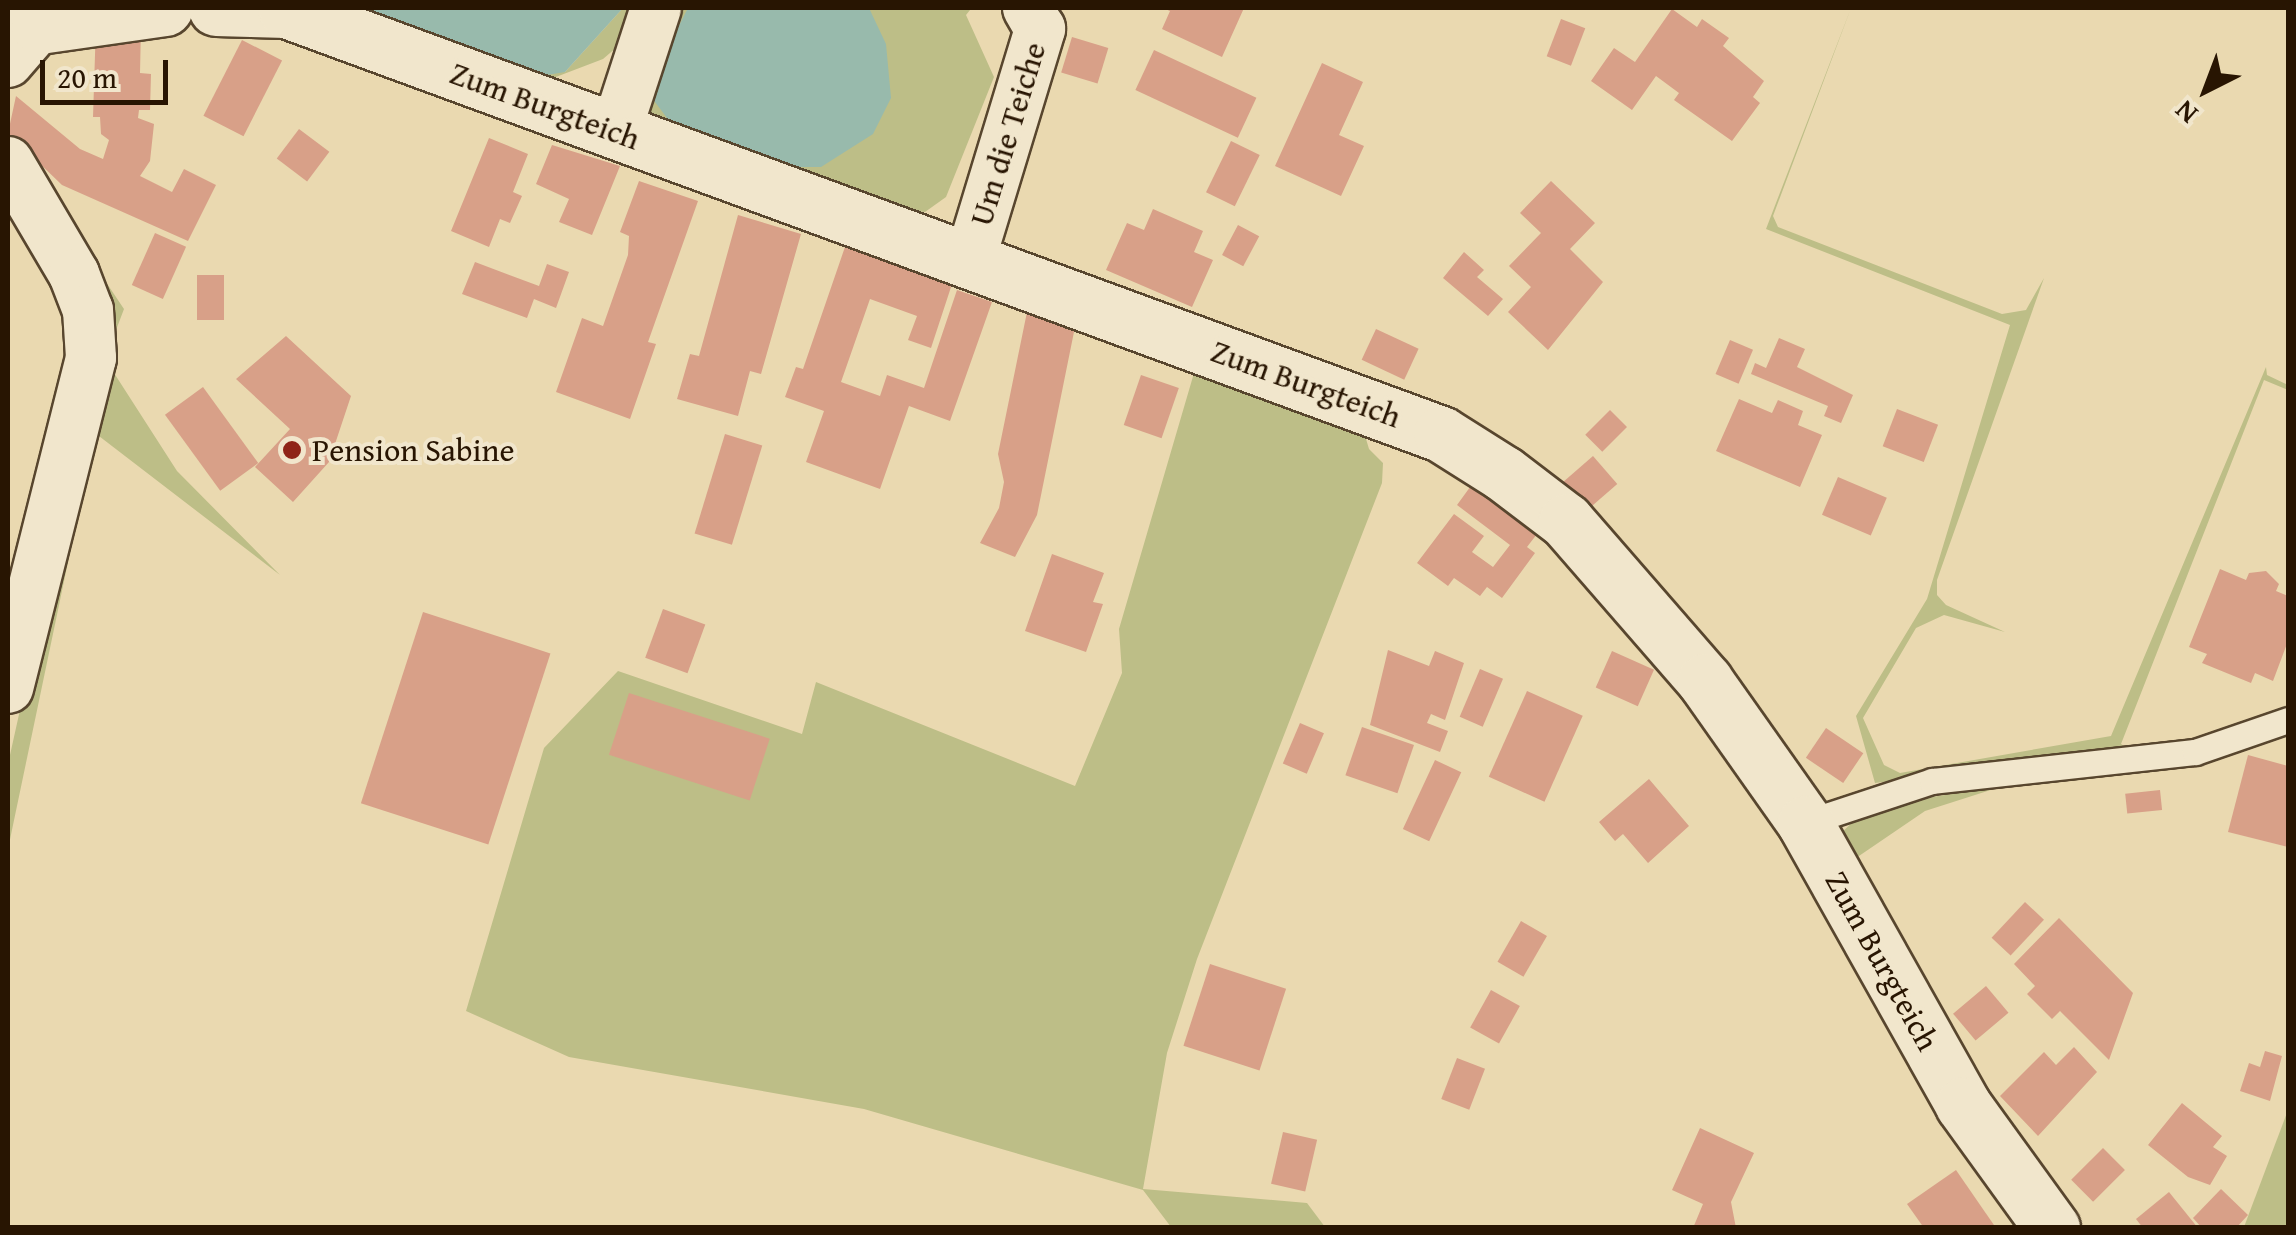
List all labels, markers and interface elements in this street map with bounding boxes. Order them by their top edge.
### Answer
street label: Um die Teiche [962,38,1054,230]
scale bar [45,40,172,102]
north arrow [2156,40,2256,140]
street label: Zum Burgteich [445,54,645,158]
text: 20 m [57,55,117,99]
text: N [2165,91,2206,134]
street label: Zum Burgteich [1206,332,1406,436]
place label: Pension Sabine [312,431,514,469]
marker: Pension Sabine [281,439,303,461]
street label: Zum Burgteich [1817,865,1947,1057]

